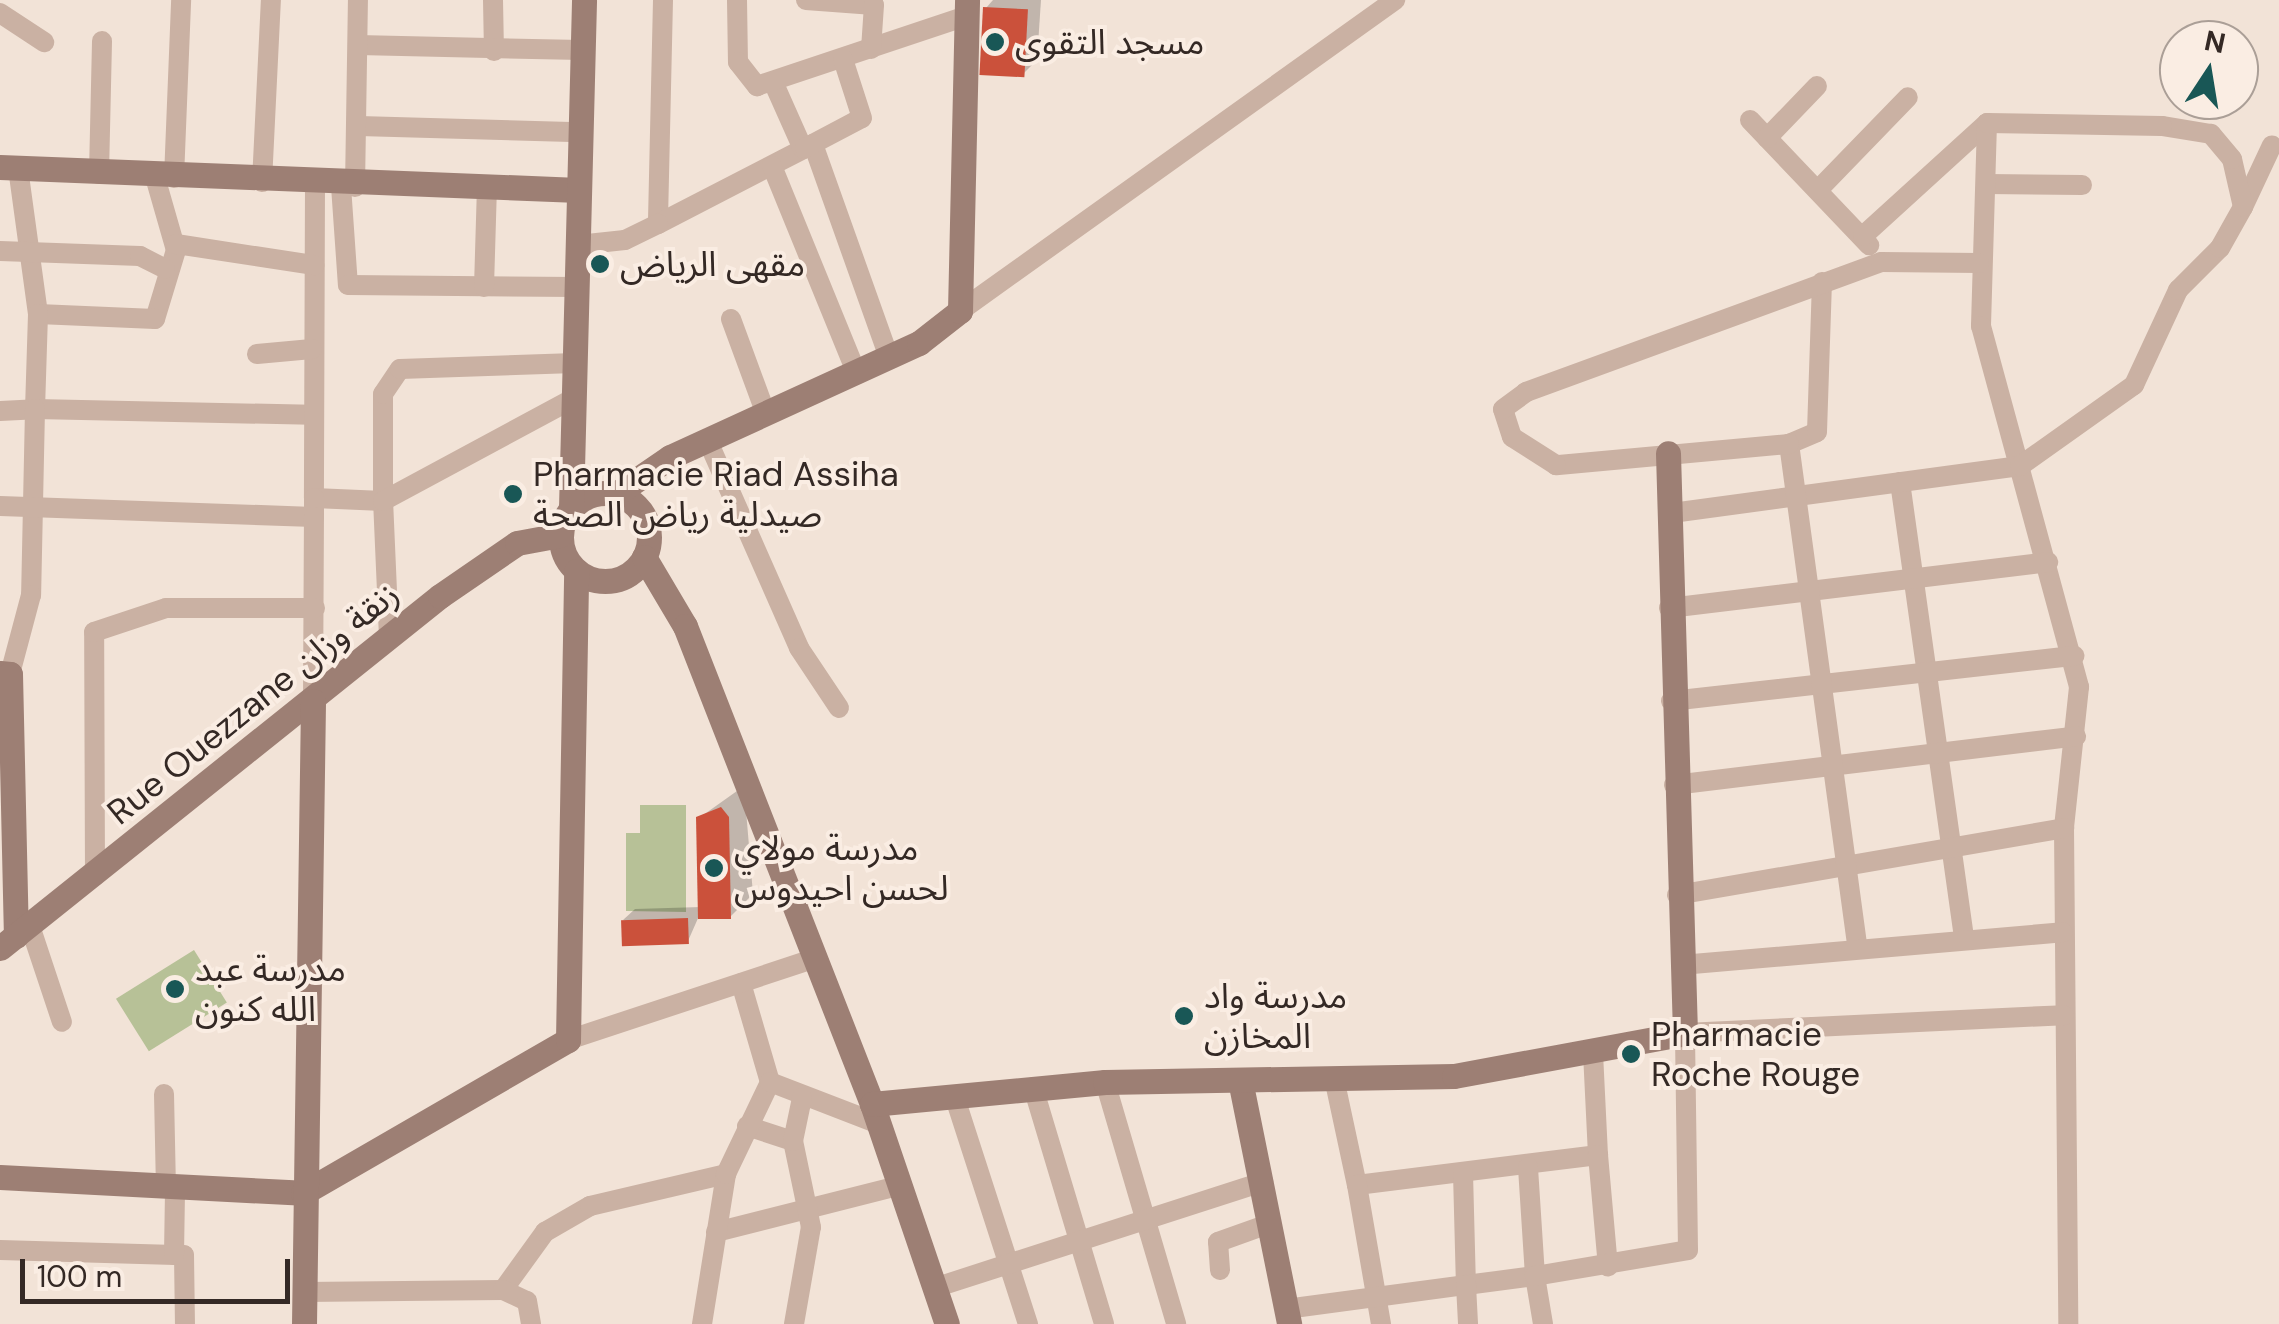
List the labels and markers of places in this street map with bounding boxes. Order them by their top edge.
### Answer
place label: مسجد التقوى [1015,21,1204,63]
marker: مسجد التقوى [984,31,1006,53]
place label: مقهى الرياض [620,243,805,285]
marker: مقهى الرياض [589,253,611,275]
place label: Pharmacie Riad Assiha صيدلية رياض الصحة [533,453,899,535]
marker: Pharmacie Riad Assiha صيدلية رياض الصحة [502,483,524,505]
place label: مدرسة مولاي لحسن احيدوس [734,827,949,909]
marker: مدرسة مولاي لحسن احيدوس [703,857,725,879]
place label: مدرسة عبد الله كنون [195,948,346,1030]
place label: مدرسة واد المخازن [1204,975,1347,1057]
marker: مدرسة عبد الله كنون [164,978,186,1000]
marker: مدرسة واد المخازن [1173,1005,1195,1027]
place label: Pharmacie Roche Rouge [1651,1013,1860,1095]
marker: Pharmacie Roche Rouge [1620,1043,1642,1065]

